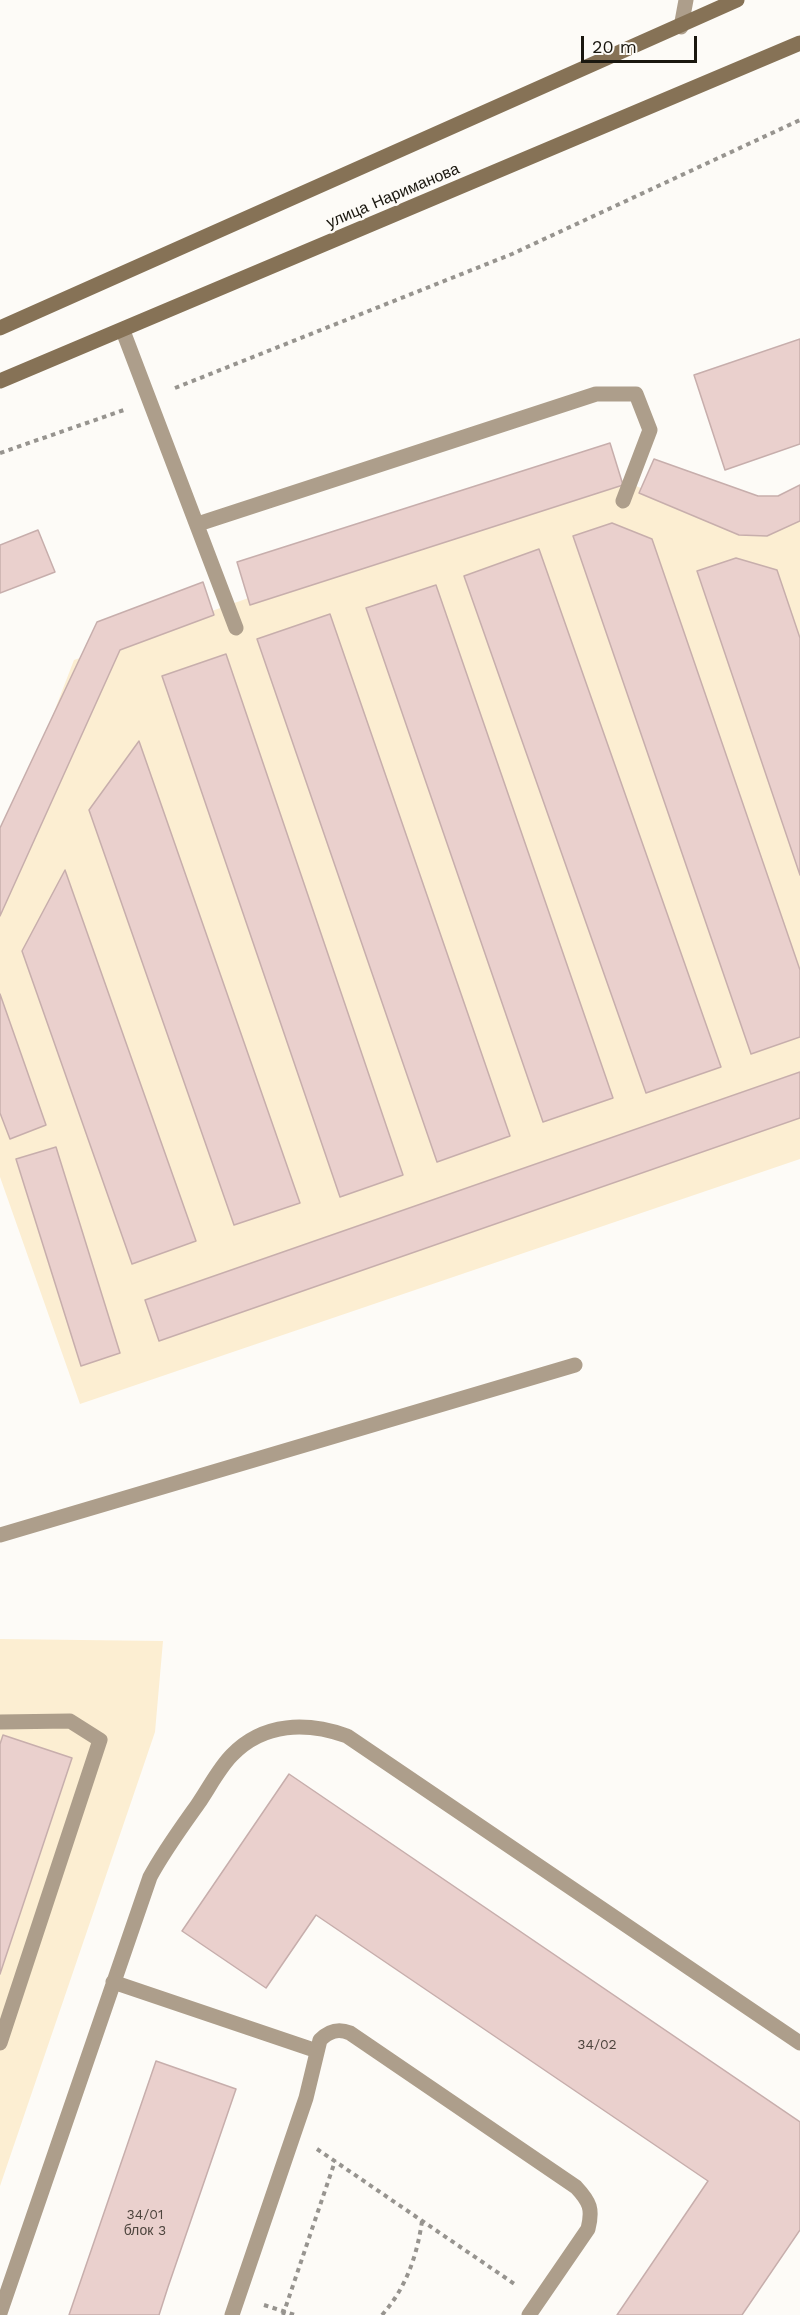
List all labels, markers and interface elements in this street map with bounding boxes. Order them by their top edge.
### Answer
scale bar [584,24,700,62]
text: 20 m [592,36,637,57]
street label: улица Нариманова [324,159,462,233]
house number: 34/02 [577,2037,617,2053]
house number: 34/01 блок 3 [124,2207,166,2240]

